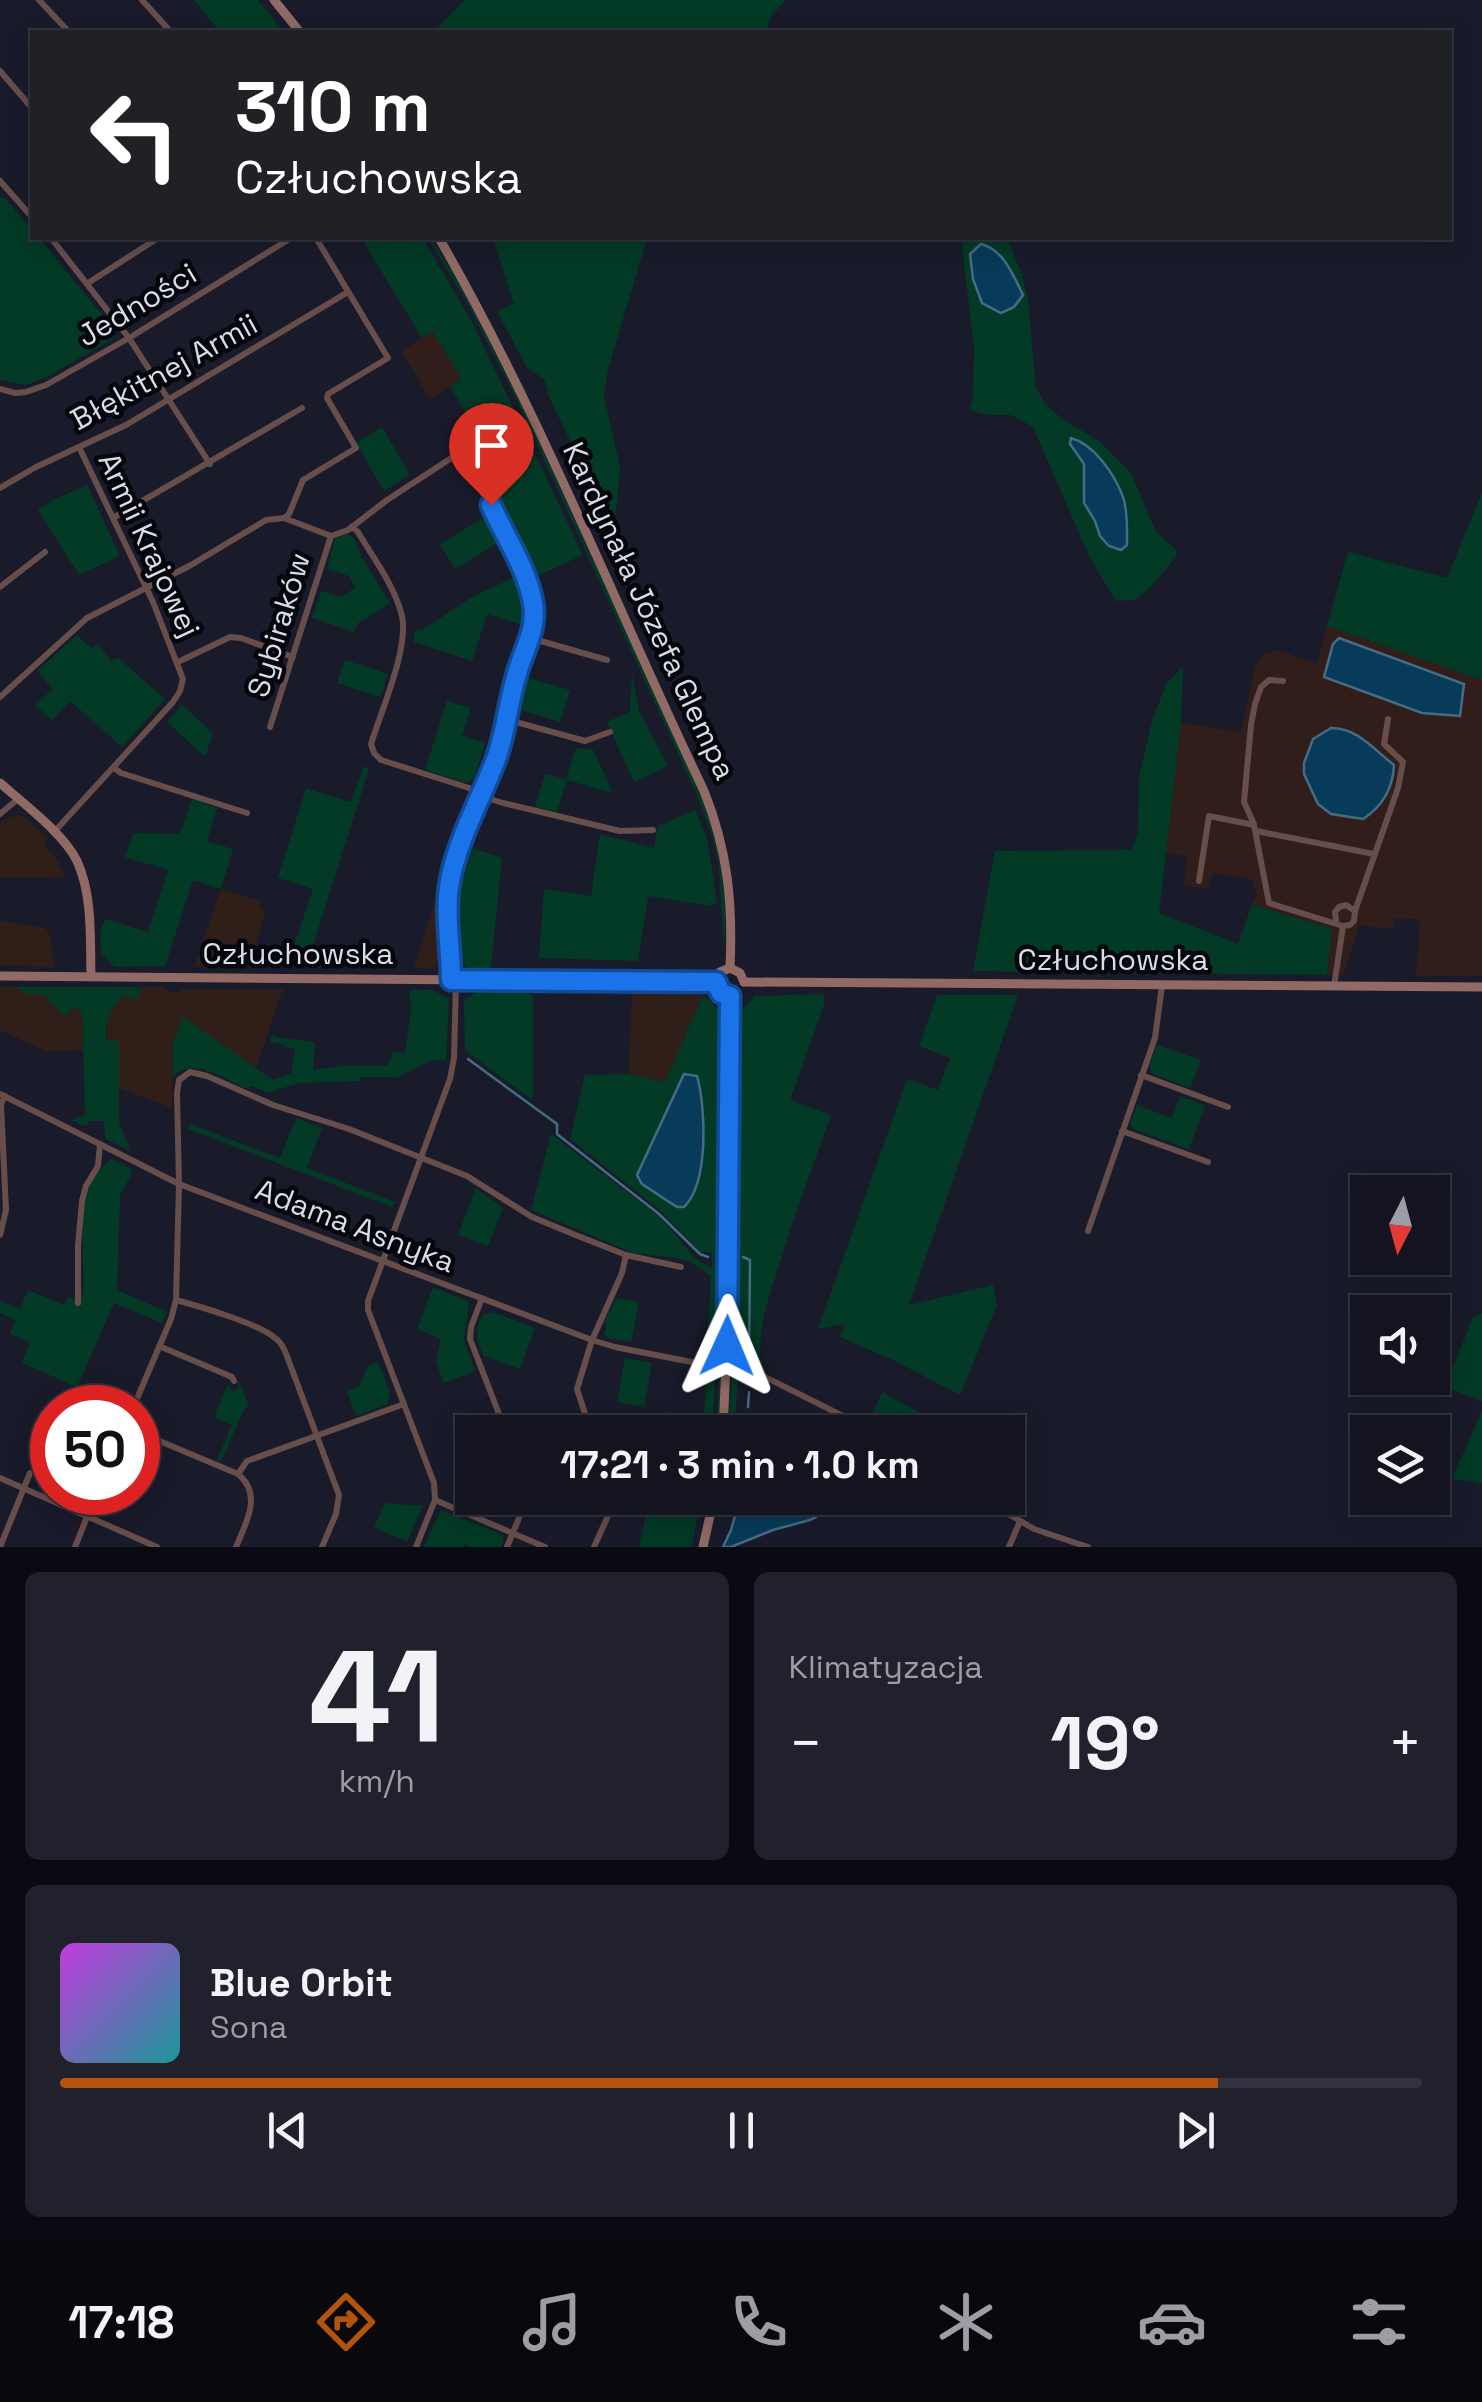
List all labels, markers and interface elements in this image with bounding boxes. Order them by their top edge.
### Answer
text: 310 m [235,62,431,151]
icon: left [70,70,200,200]
text: Człuchowska [235,149,522,206]
street label: Jedności [70,254,203,355]
street label: Błękitnej Armii [64,304,264,439]
pin [449,403,534,506]
icon: arrive [464,418,519,473]
street label: Kardynała Józefa Glempa [554,436,745,786]
street label: Armii Krajowej [90,446,209,643]
street label: Sybiraków [238,548,319,702]
street label: Człuchowska [202,934,394,973]
street label: Człuchowska [1017,940,1209,979]
street label: Adama Asnyka [250,1170,460,1281]
north arrow [1350,1175,1450,1275]
map controls [1350,1175,1450,1515]
position arrow [675,1294,779,1398]
button: sound [1350,1295,1450,1395]
speed limit sign: 50 [30,1385,160,1515]
button: layers [1350,1415,1450,1515]
text: 17:21 · 3 min · 1.0 km [560,1441,920,1489]
text: 41 [308,1613,445,1779]
text: Klimatyzacja [789,1647,983,1687]
text: 19° [1050,1695,1160,1791]
text: − [789,1708,823,1778]
text: + [1388,1708,1422,1778]
text: km/h [339,1761,415,1801]
text: Blue Orbit [210,1959,393,2007]
text: Sona [210,2007,287,2047]
icon: previous [260,2103,315,2158]
icon: pause [714,2103,769,2158]
icon: next [1168,2103,1223,2158]
icon: directions [311,2287,381,2357]
icon: music [517,2287,587,2357]
icon: phone [724,2287,794,2357]
icon: climate [931,2287,1001,2357]
icon: car [1137,2287,1207,2357]
icon: filters [1344,2287,1414,2357]
text: 17:18 [68,2294,174,2351]

